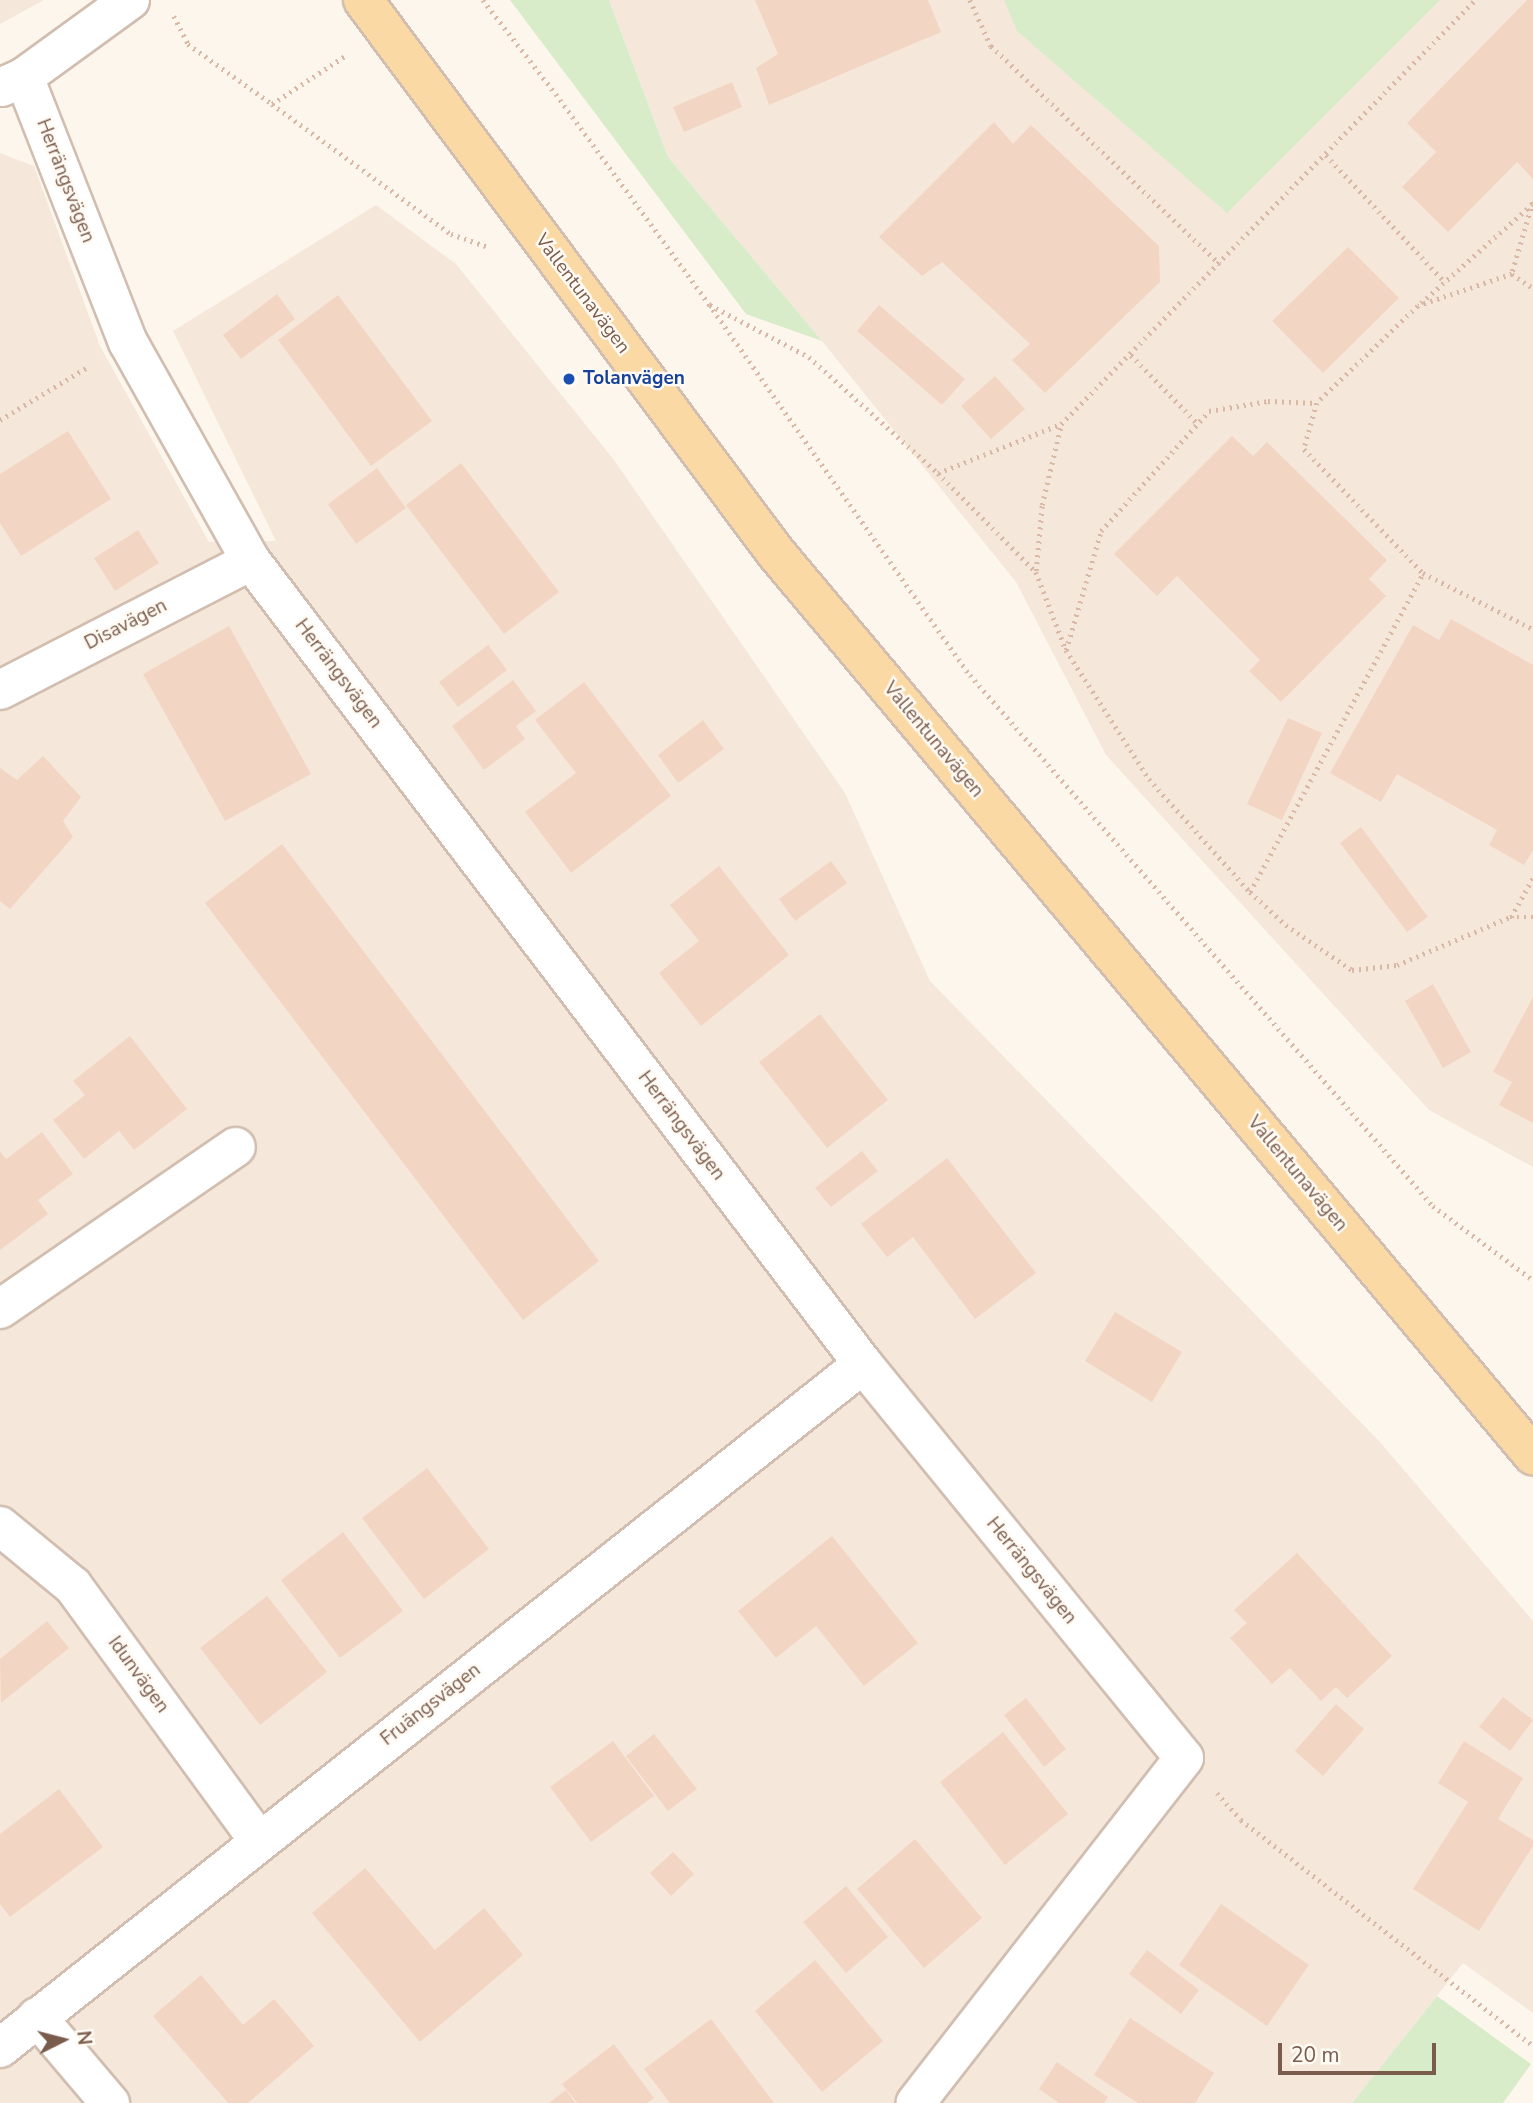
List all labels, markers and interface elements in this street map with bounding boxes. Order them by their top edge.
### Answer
street label: Herrängsvägen [31,116,99,246]
street label: Vallentunavägen [530,230,634,358]
place label: Tolanvägen [583,368,685,390]
marker: Tolanvägen [561,371,577,387]
street label: Disavägen [81,595,171,655]
street label: Herrängsvägen [290,615,386,733]
street label: Vallentunavägen [878,678,988,802]
street label: Herrängsvägen [633,1067,729,1185]
street label: Vallentunavägen [1242,1112,1352,1236]
street label: Herrängsvägen [981,1513,1081,1629]
street label: Idunvägen [103,1632,173,1718]
street label: Fruängsvägen [377,1659,485,1751]
north arrow [28,2005,98,2075]
text: N [70,2029,98,2046]
scale bar [1281,2030,1438,2074]
text: 20 m [1291,2041,1340,2069]

